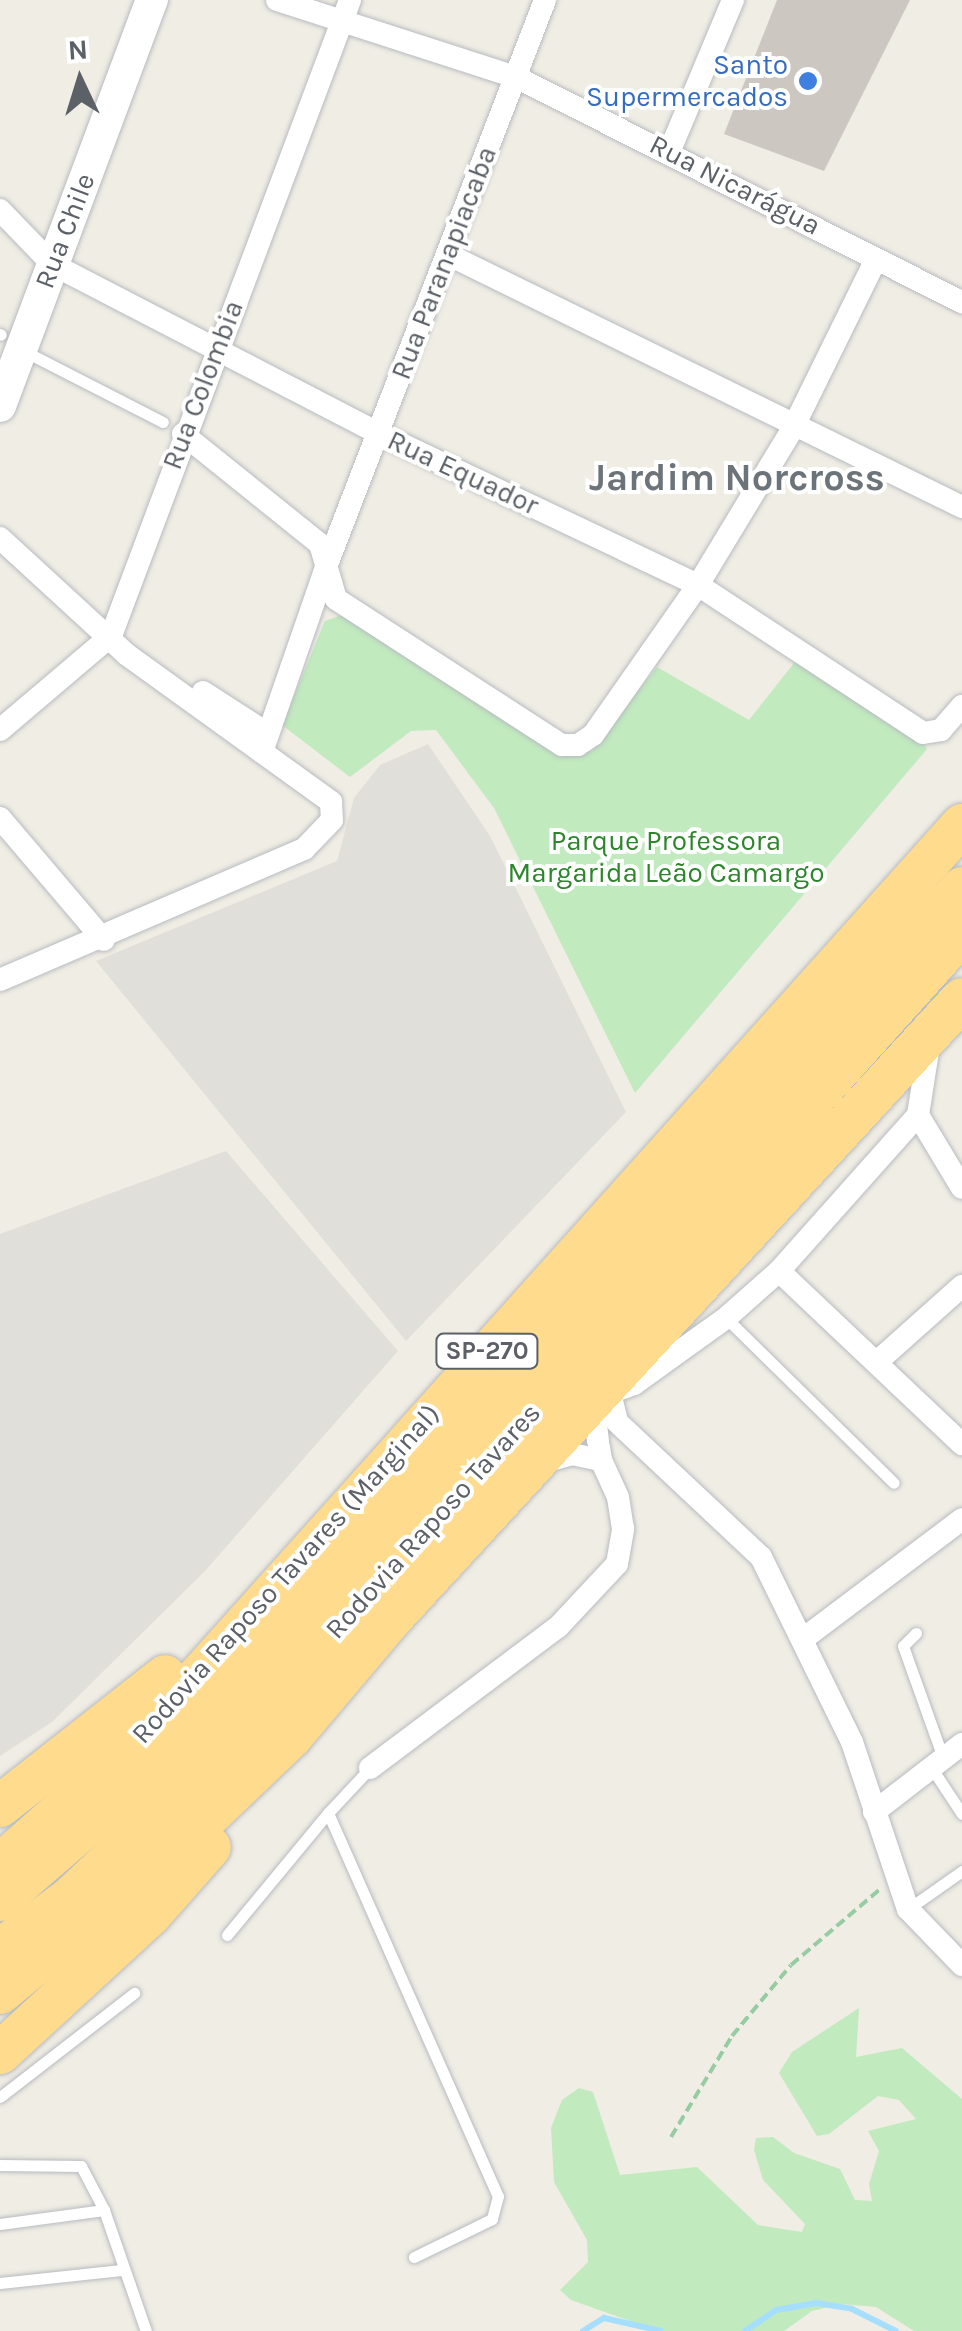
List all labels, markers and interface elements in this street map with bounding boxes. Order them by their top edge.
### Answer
north arrow [30,30,130,130]
text: N [67,32,89,67]
place label: Santo Supermercados [586,48,788,114]
marker: Santo Supermercados [797,70,819,92]
street label: Rua Nicarágua [644,128,826,242]
street label: Rua Paranapiacaba [384,142,504,384]
street label: Rua Chile [28,169,102,293]
street label: Rua Colombia [155,296,251,474]
street label: Rua Equador [382,423,544,523]
district label: Jardim Norcross [589,455,885,501]
park label: Parque Professora Margarida Leão Camargo [508,824,824,890]
road number: SP-270 [434,1331,540,1371]
street label: Rodovia Raposo Tavares [318,1396,548,1646]
street label: Rodovia Raposo Tavares (Marginal) [125,1397,447,1751]

